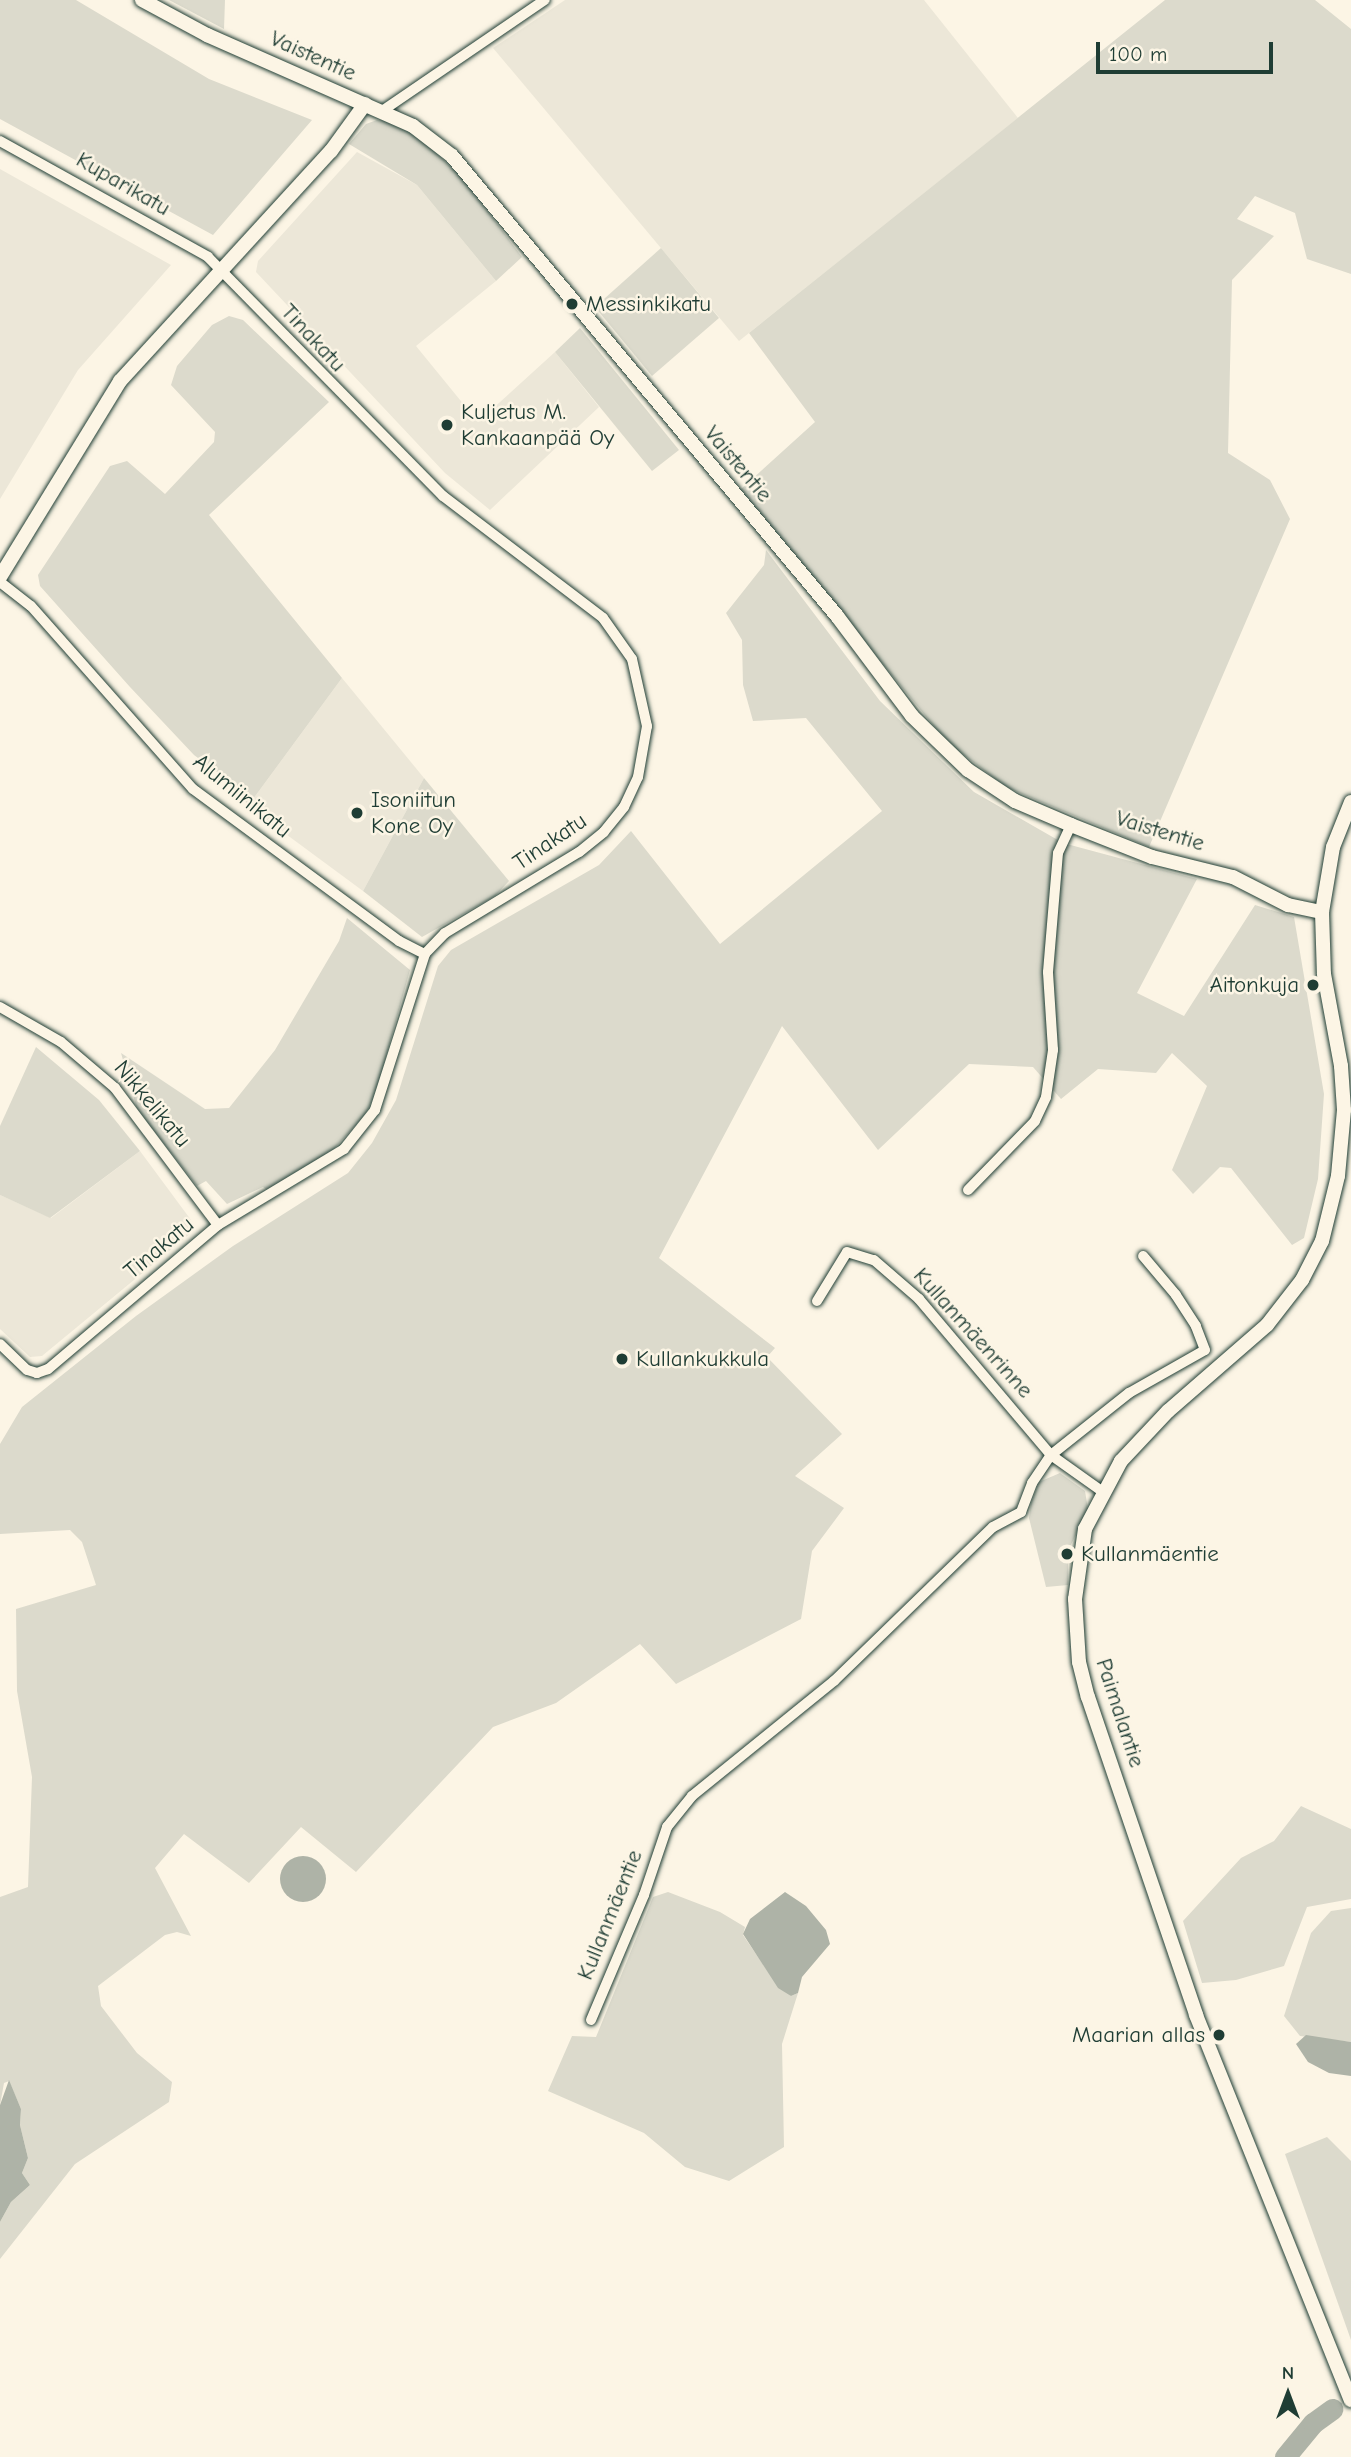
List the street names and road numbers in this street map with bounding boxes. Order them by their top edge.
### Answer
street label: Vaistentie [266,25,360,87]
street label: Kuparikatu [71,146,175,222]
street label: Tinakatu [275,298,351,378]
street label: Vaistentie [698,420,778,508]
street label: Alumiinikatu [187,748,297,844]
street label: Vaistentie [1112,804,1208,858]
street label: Tinakatu [508,807,592,877]
street label: Nikkelikatu [108,1055,196,1153]
street label: Tinakatu [118,1211,200,1285]
street label: Kullanmäenrinne [907,1262,1039,1404]
street label: Paimalantie [1089,1655,1151,1771]
street label: Kullanmäentie [571,1846,649,1984]

